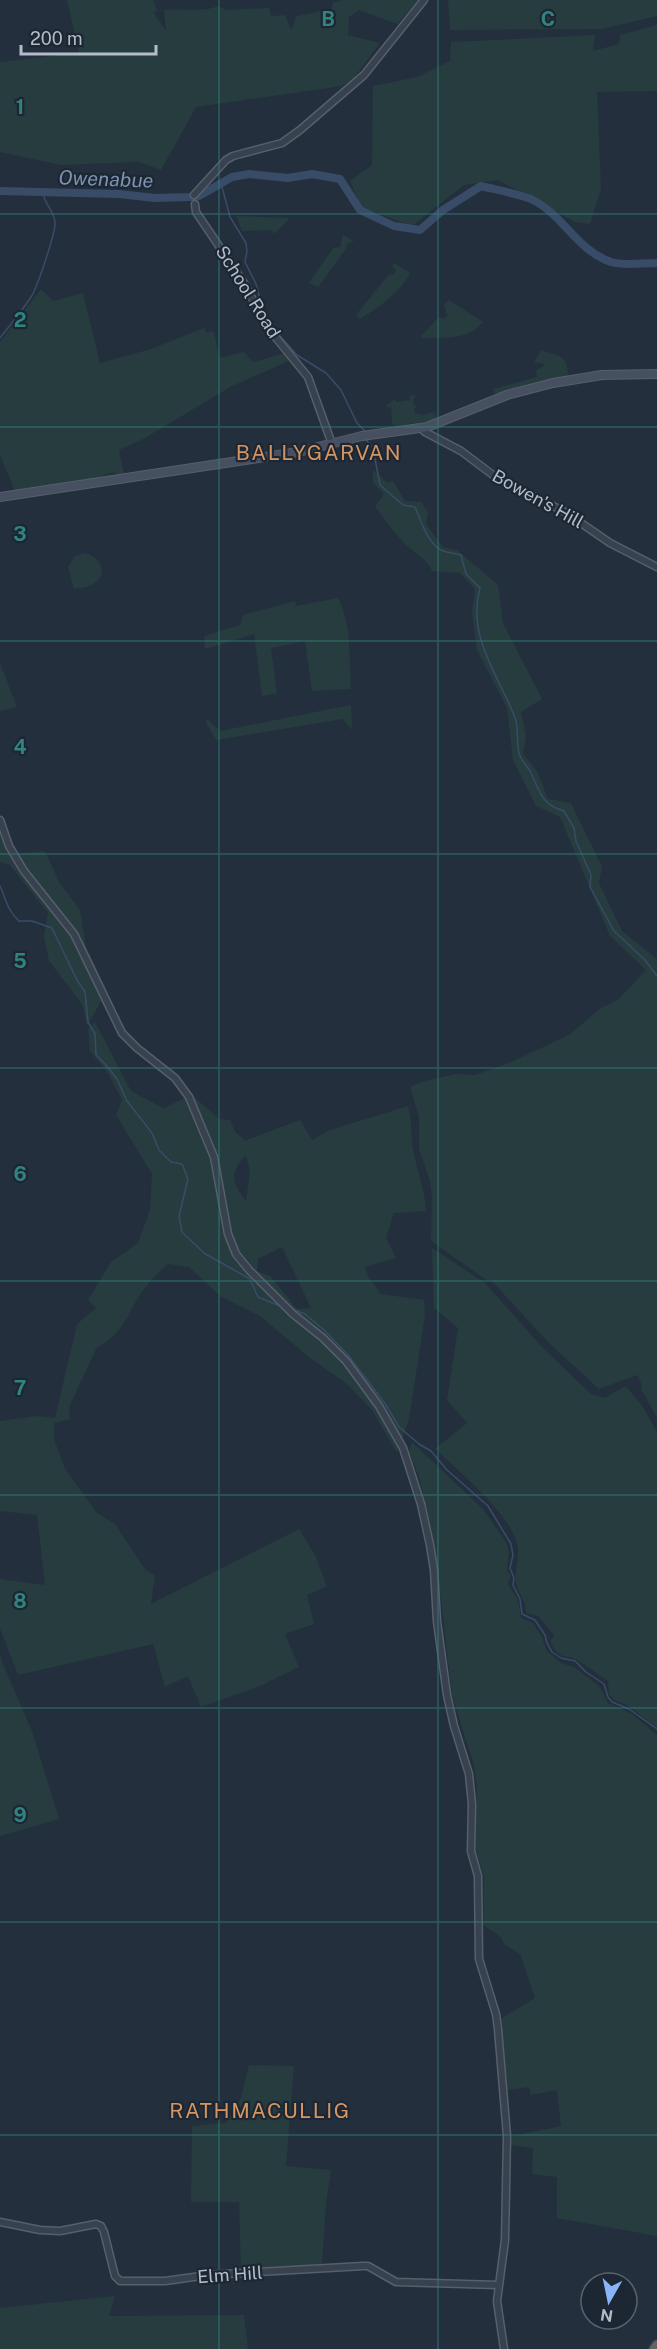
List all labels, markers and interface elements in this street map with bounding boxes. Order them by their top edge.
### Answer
text: B [321,7,335,31]
text: C [541,7,555,31]
scale bar [21,18,156,56]
text: 200 m [30,28,83,49]
text: 1 [16,95,24,119]
water label: Owenabue [58,165,154,193]
street label: School Road [212,242,285,342]
text: 2 [14,308,26,332]
district label: BALLYGARVAN [236,440,402,465]
street label: Bowen's Hill [489,465,588,532]
text: 3 [13,522,27,546]
text: 4 [13,735,27,759]
text: 5 [13,949,27,973]
text: 6 [13,1162,27,1186]
text: 7 [14,1376,26,1400]
text: 8 [13,1589,27,1613]
text: 9 [13,1803,27,1827]
district label: RATHMACULLIG [169,2098,351,2123]
street label: Elm Hill [197,2262,263,2287]
north arrow [579,2271,639,2331]
text: N [599,2305,614,2326]

